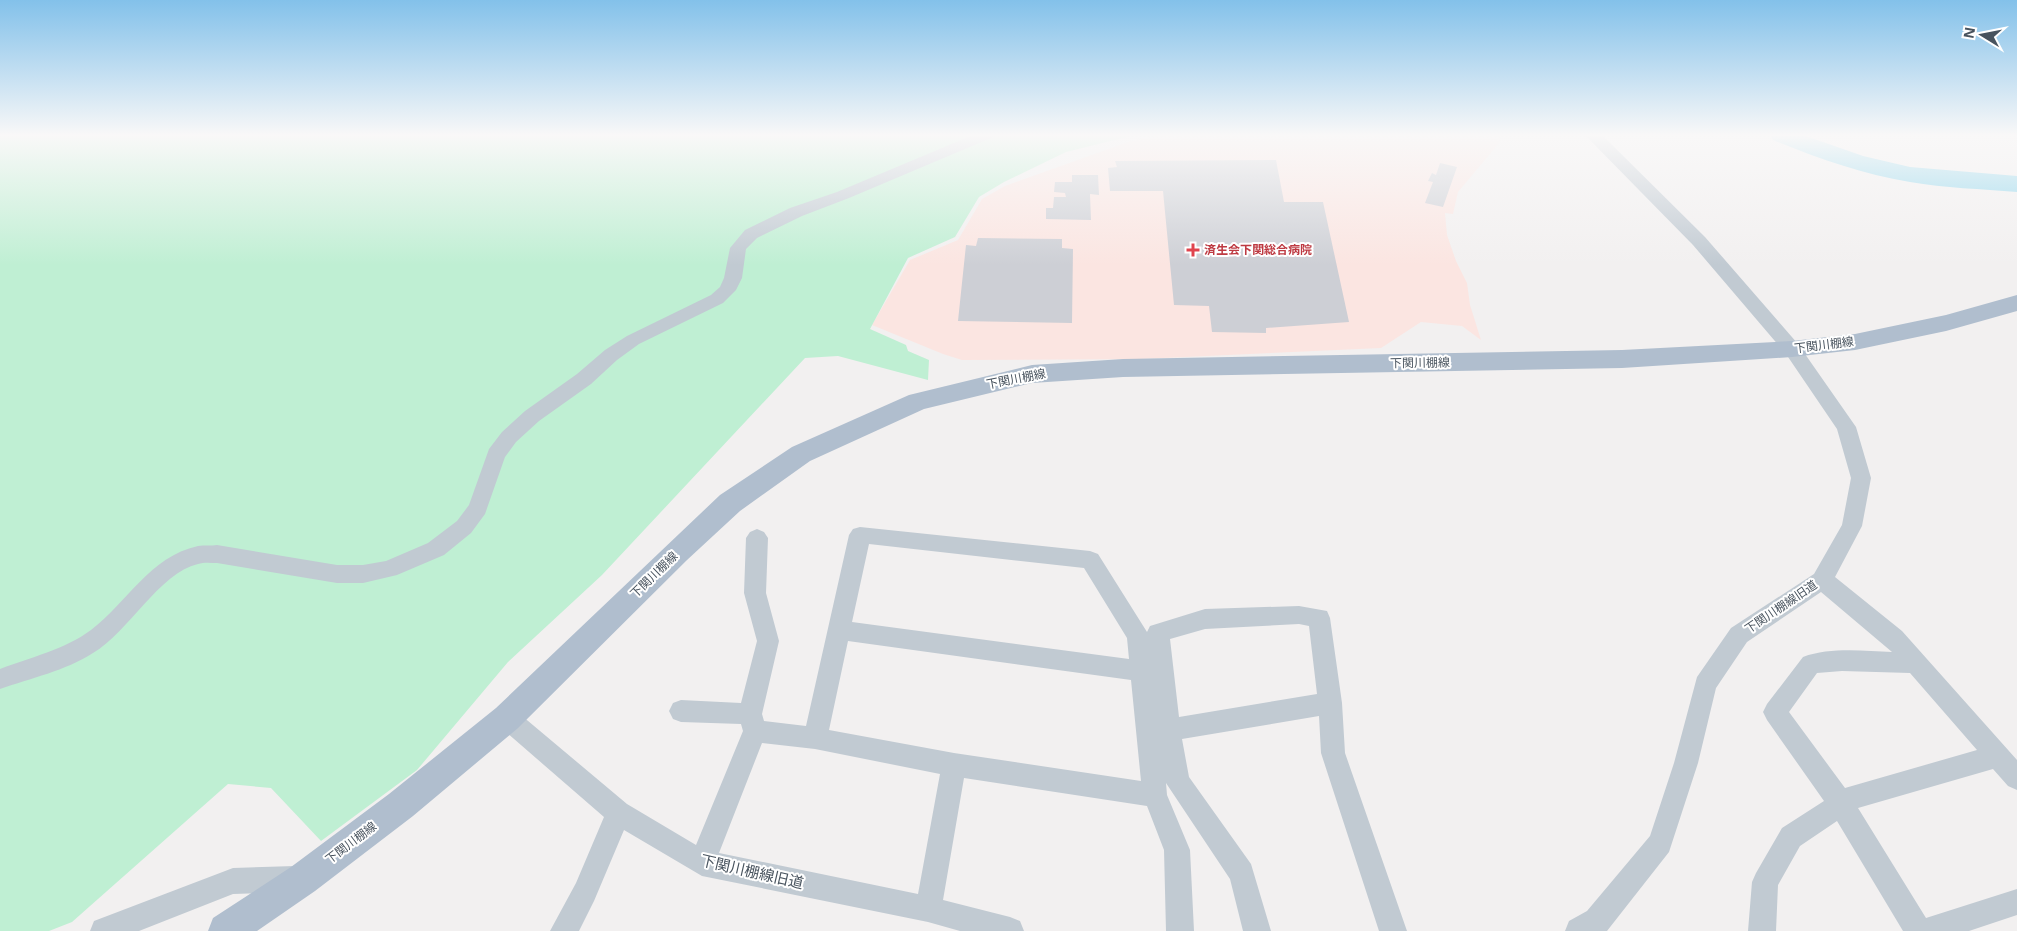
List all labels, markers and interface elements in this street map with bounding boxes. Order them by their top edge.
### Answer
north arrow [1957,10,2007,60]
text: N [1958,25,1979,40]
place label: 済生会下関総合病院 [1204,241,1312,258]
marker: 済生会下関総合病院 [1186,243,1200,257]
street label: 下関川棚線 [1793,332,1855,357]
street label: 下関川棚線 [1390,353,1450,372]
street label: 下関川棚線 [985,364,1047,393]
street label: 下関川棚線 [626,548,681,602]
street label: 下関川棚線旧道 [1741,576,1820,637]
street label: 下関川棚線 [322,818,380,867]
street label: 下関川棚線旧道 [699,849,806,893]

